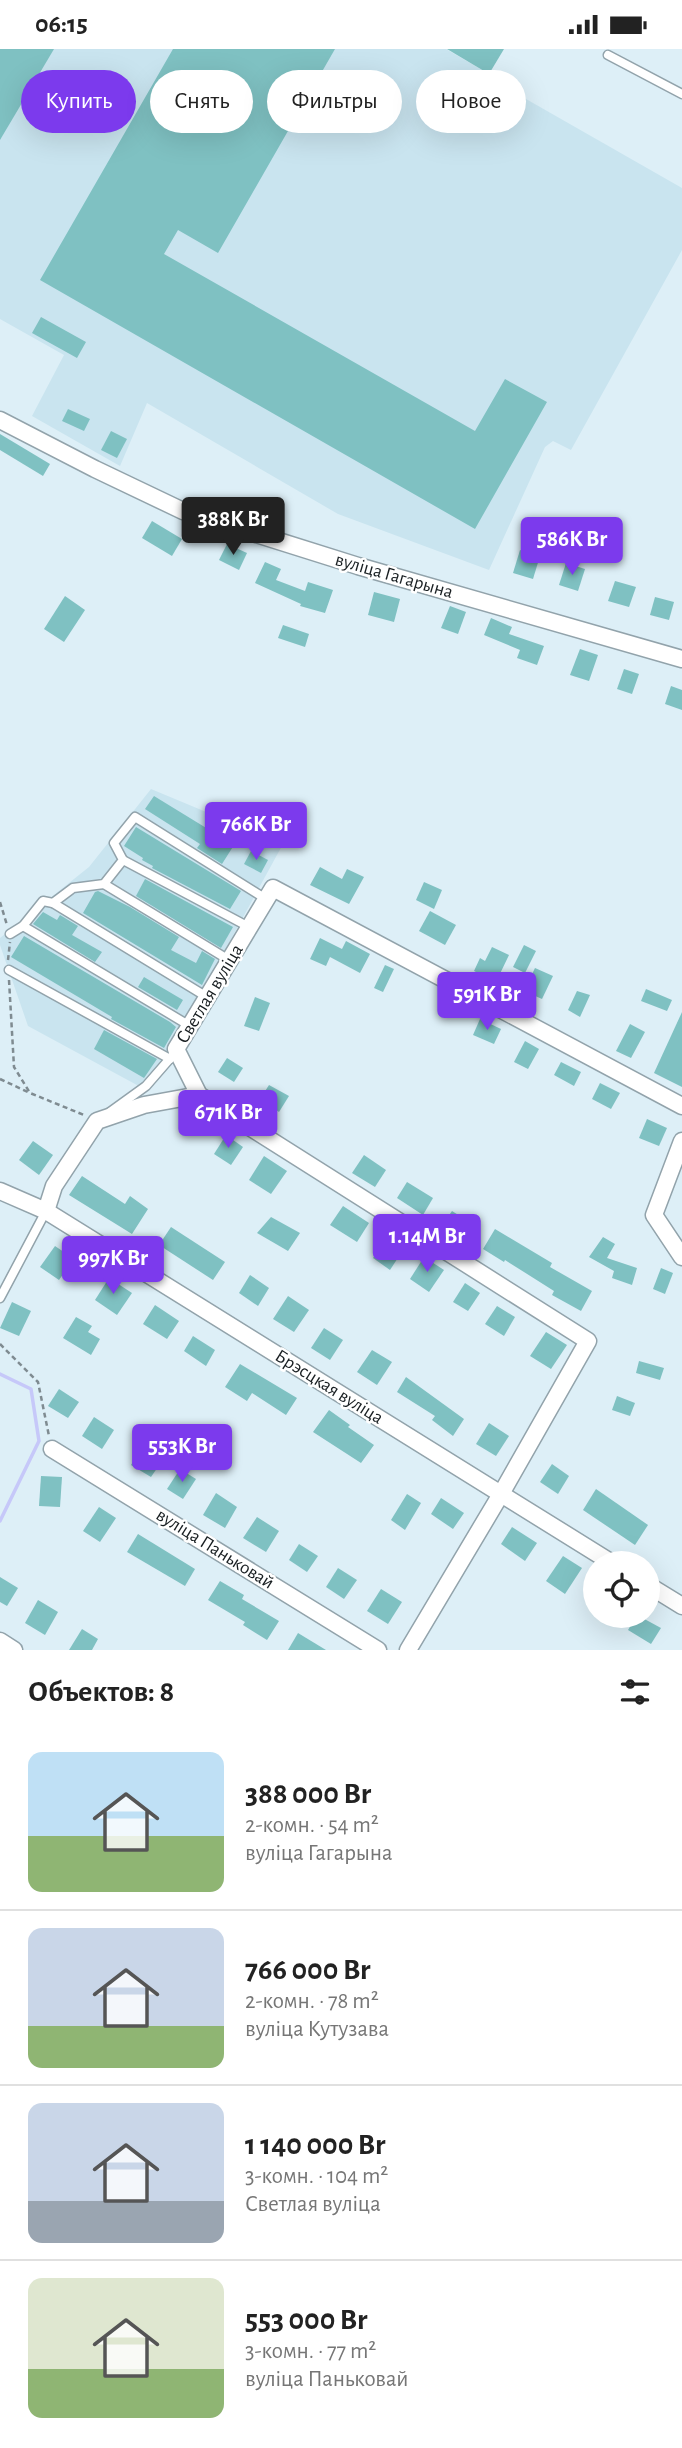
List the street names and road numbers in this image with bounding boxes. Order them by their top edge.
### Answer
street label: вуліца Гагарына [333,550,455,602]
street label: Светлая вуліца [173,941,247,1047]
street label: Брэсцкая вуліца [272,1346,387,1428]
street label: вуліца Паньковай [153,1505,277,1593]

